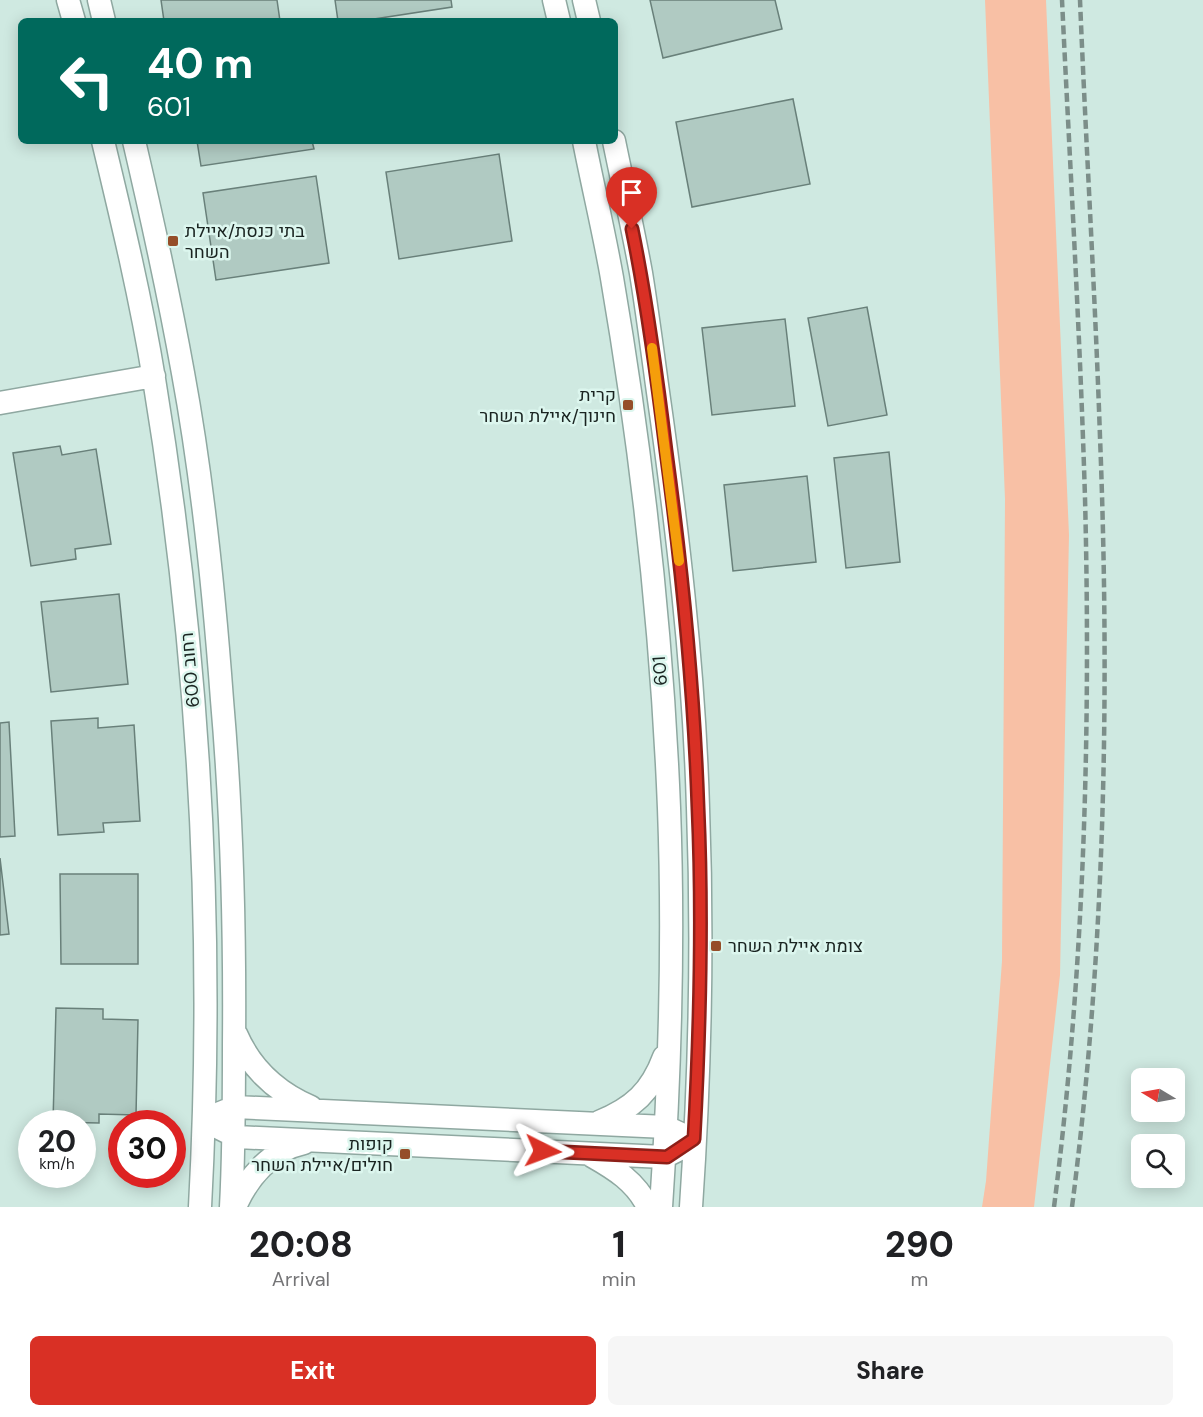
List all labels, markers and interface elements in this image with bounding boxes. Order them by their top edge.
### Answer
text: 40 m [147,36,253,91]
icon: left [48,42,126,120]
text: 601 [147,89,191,124]
pin [606,167,657,229]
icon: arrive [615,176,648,209]
place label: בתי כנסת/איילת השחר [185,219,305,264]
marker: בתי כנסת/איילת השחר [166,234,180,248]
place label: קרית חינוך/איילת השחר [480,383,616,428]
marker: קרית חינוך/איילת השחר [621,398,635,412]
street label: רחוב 600 [175,631,205,709]
street label: 601 [647,656,673,686]
place label: צומת איילת השחר [728,934,863,958]
marker: צומת איילת השחר [709,939,723,953]
north arrow [1131,1068,1185,1122]
map controls [1131,1068,1185,1188]
speed limit sign: 30 [108,1110,186,1188]
position arrow [511,1119,575,1183]
text: 20 [38,1122,76,1161]
place label: קופות חולים/איילת השחר [251,1132,393,1177]
button: search [1131,1134,1185,1188]
marker: קופות חולים/איילת השחר [398,1147,412,1161]
text: km/h [39,1154,75,1174]
text: 20:08 [249,1221,353,1268]
text: 1 [612,1221,626,1268]
text: 290 [885,1221,954,1268]
text: Arrival [272,1266,330,1292]
text: min [602,1266,636,1292]
text: m [911,1266,928,1292]
button: Exit [30,1336,596,1405]
button: Share [608,1336,1173,1405]

